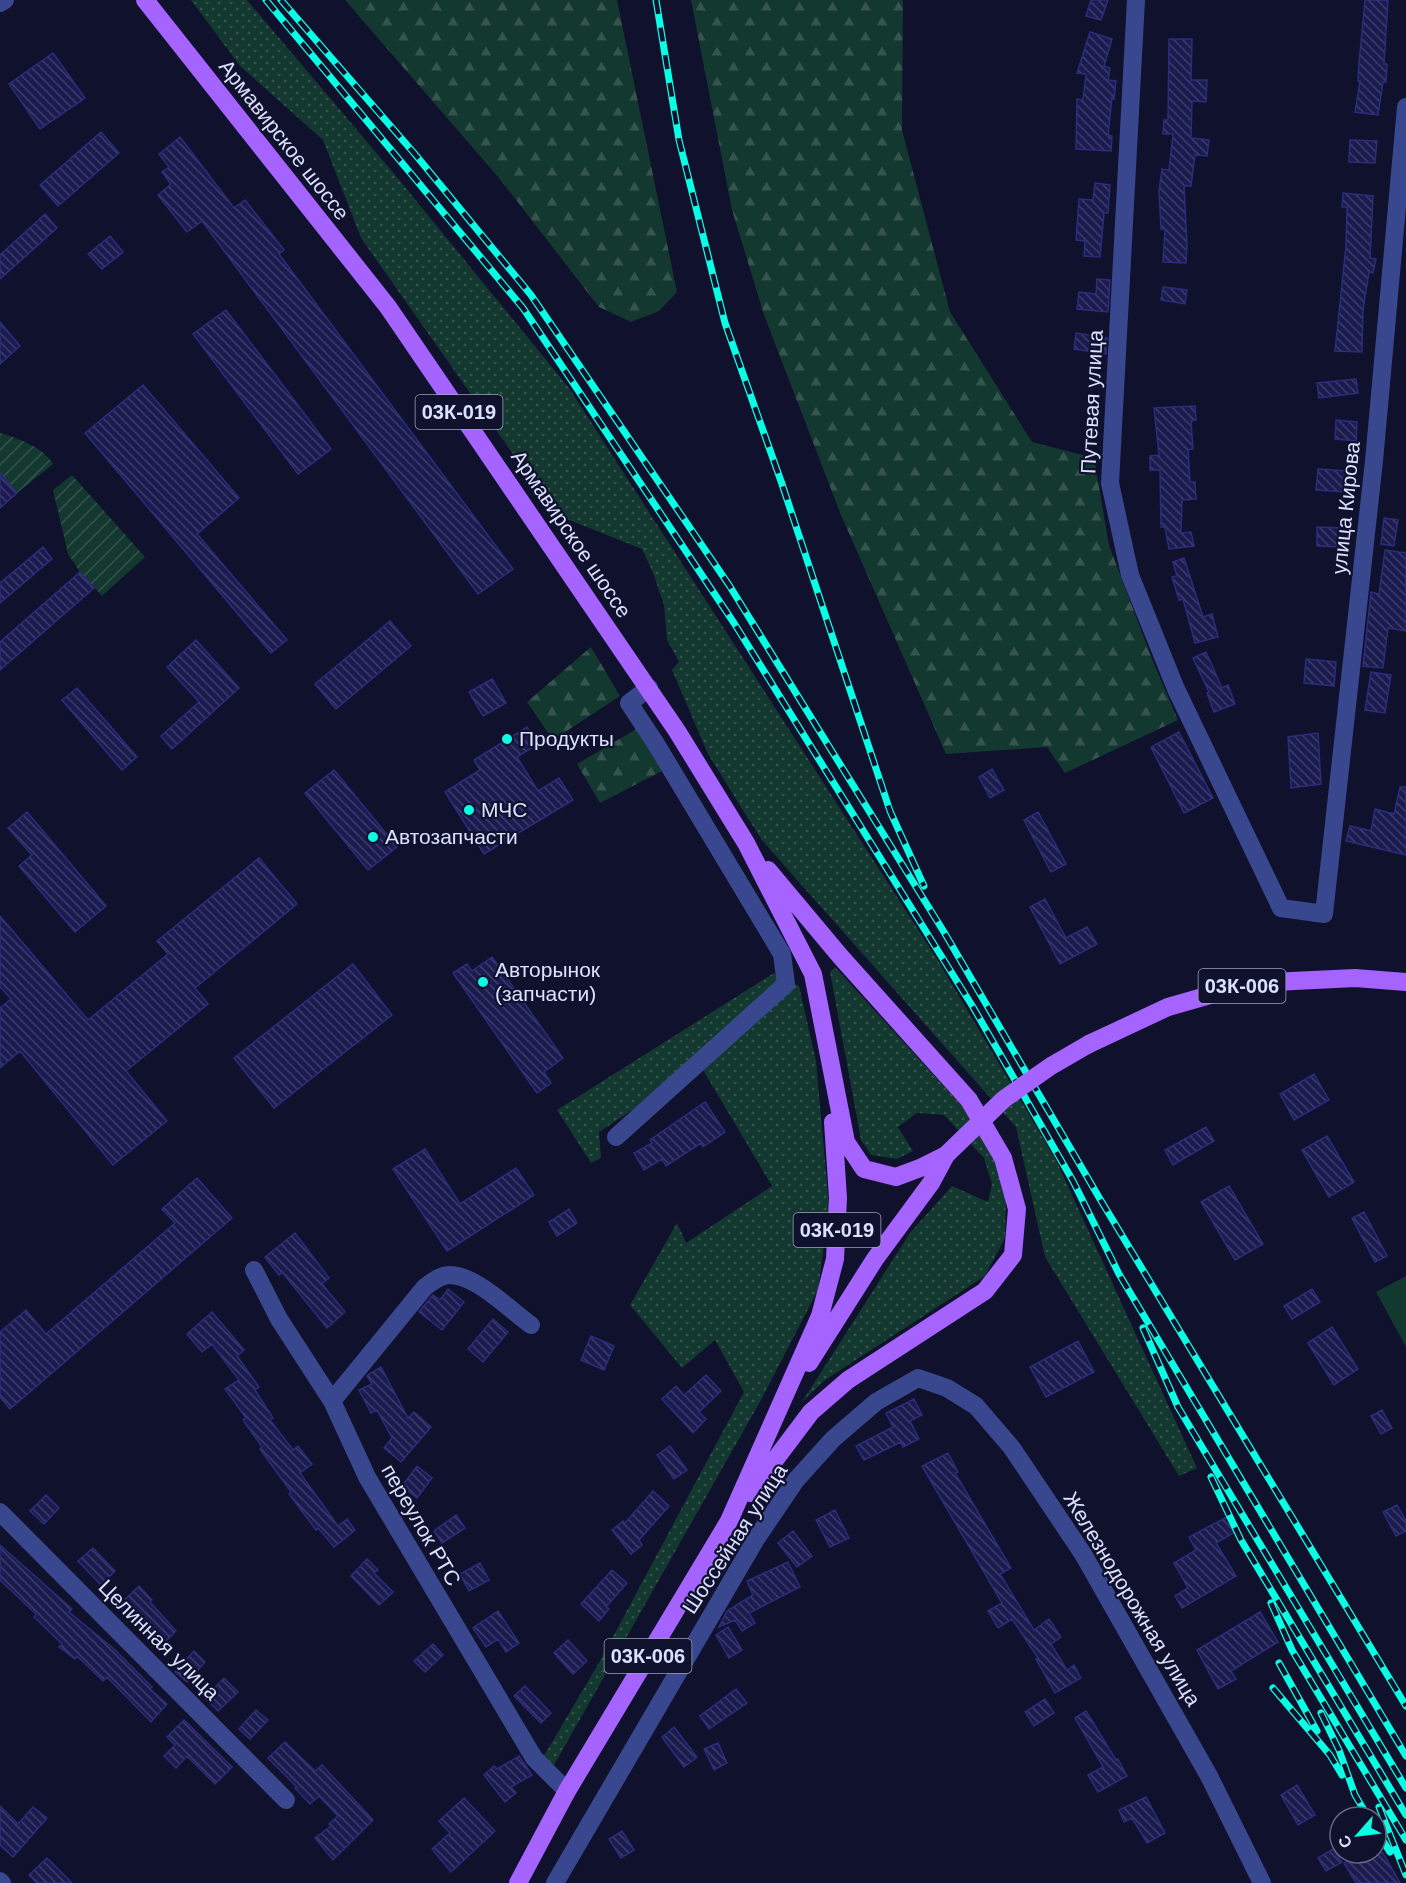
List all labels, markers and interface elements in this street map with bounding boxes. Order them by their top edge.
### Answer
street label: Армавирское шоссе [215,55,354,224]
street label: Путевая улица [1076,329,1107,475]
road number: 03К-019 [416,395,502,429]
street label: улица Кирова [1327,440,1364,576]
street label: Армавирское шоссе [507,446,636,622]
place label: Продукты [519,727,614,750]
marker: Продукты [500,732,514,746]
place label: МЧС [481,798,527,821]
marker: МЧС [462,803,476,817]
place label: Автозапчасти [385,825,518,848]
marker: Автозапчасти [366,830,380,844]
place label: Авторынок (запчасти) [495,958,601,1005]
road number: 03К-006 [1198,969,1286,1003]
marker: Авторынок (запчасти) [476,975,490,989]
road number: 03К-019 [794,1213,880,1247]
street label: Шоссейная улица [678,1459,792,1618]
street label: переулок РТС [377,1460,466,1590]
street label: Железнодорожная улица [1059,1488,1206,1710]
street label: Целинная улица [95,1575,224,1705]
road number: 03К-006 [604,1639,692,1673]
north arrow [1328,1805,1388,1865]
text: С [1335,1832,1355,1851]

